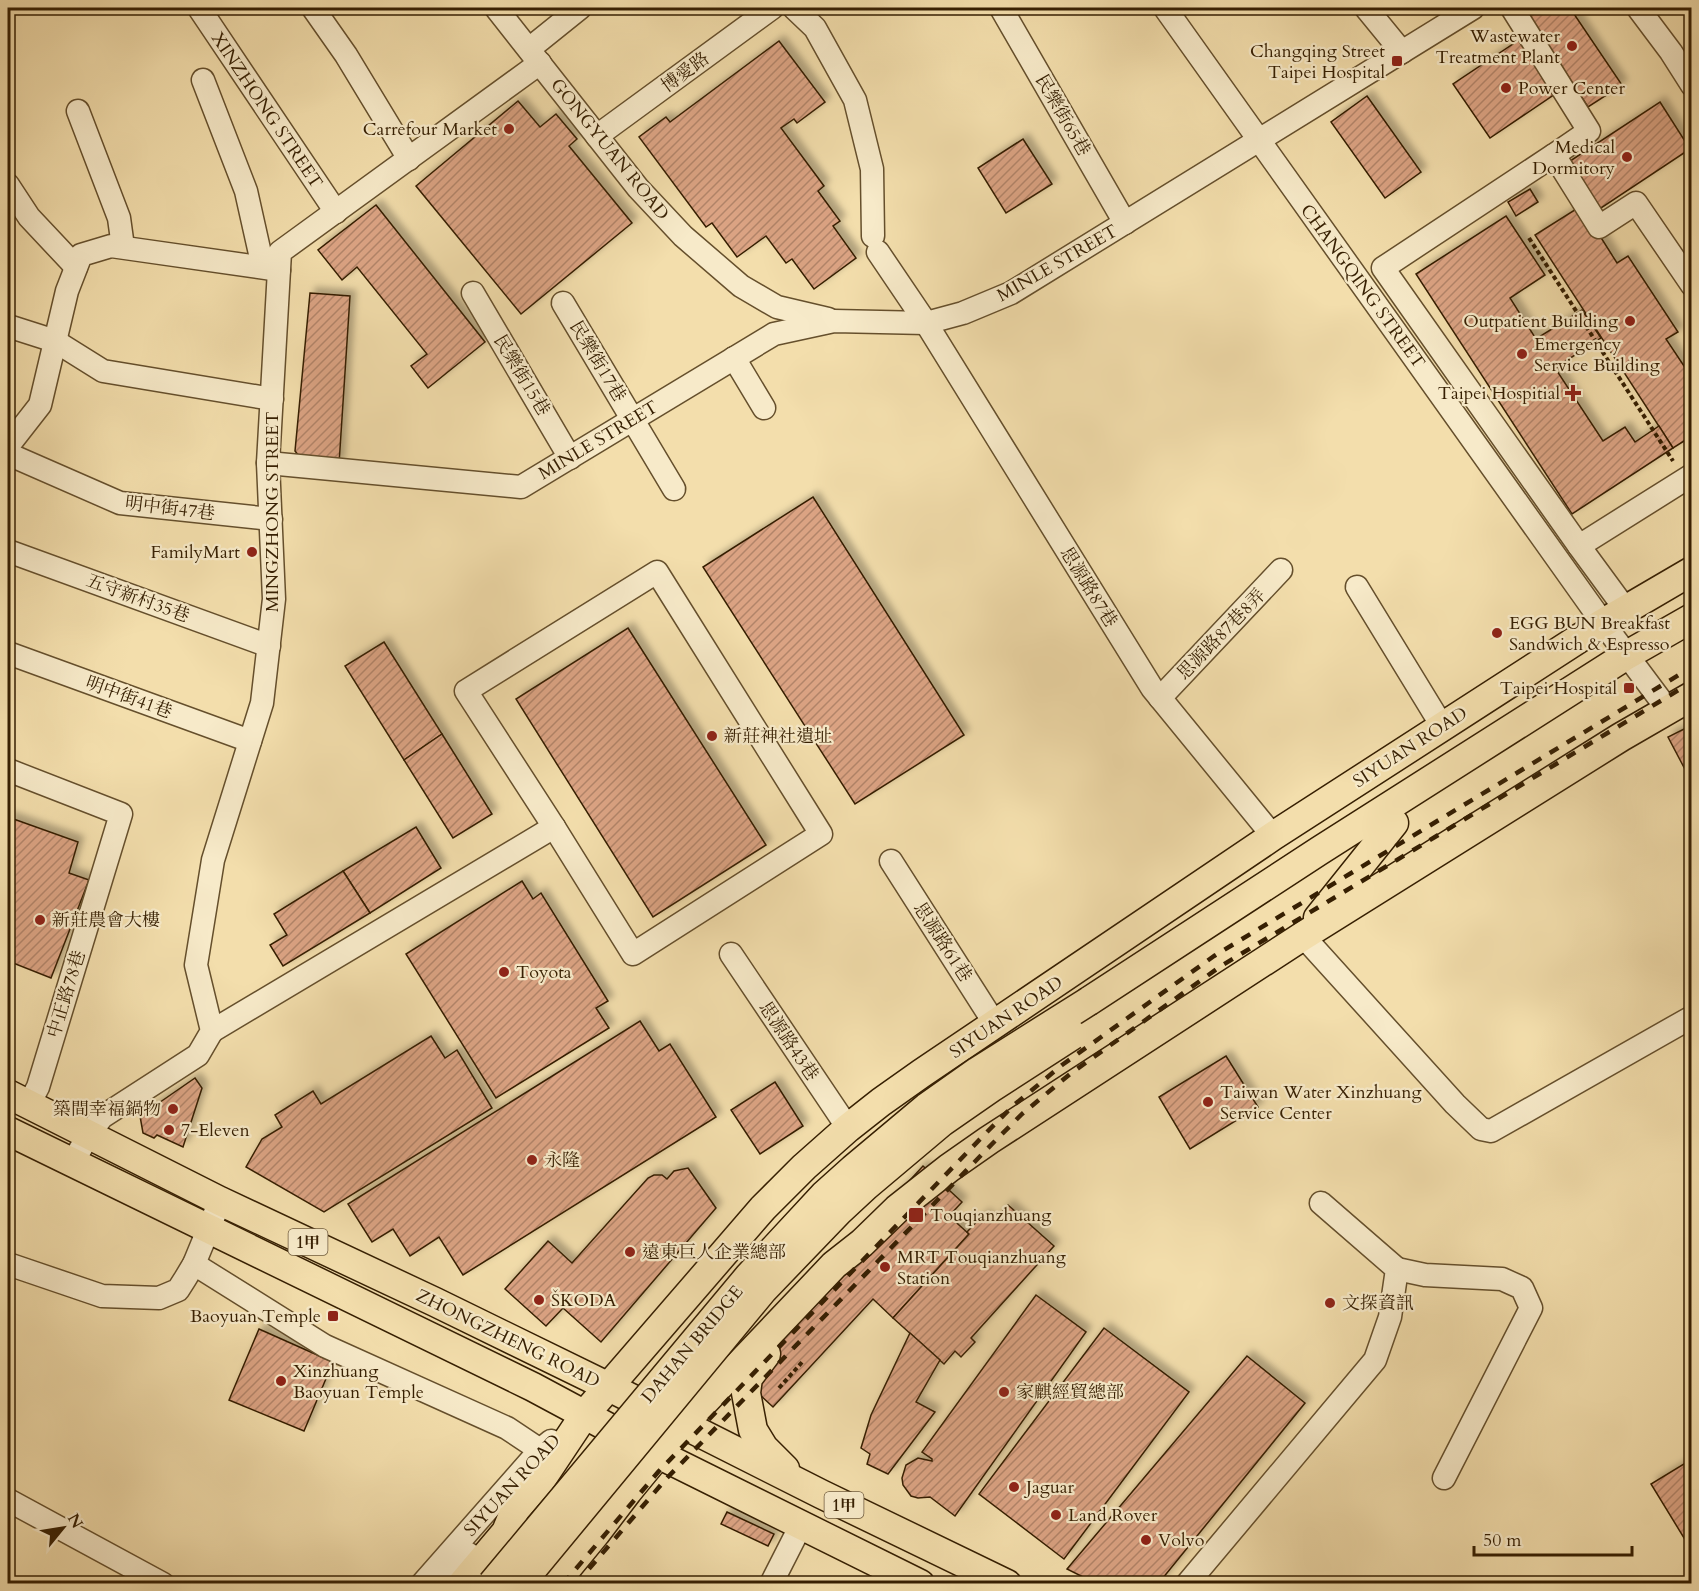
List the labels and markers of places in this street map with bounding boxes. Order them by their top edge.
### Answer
place label: Wastewater Treatment Plant [1436,24,1560,70]
place label: Changqing Street Taipei Hospital [1250,39,1385,85]
marker: Wastewater Treatment Plant [1565,39,1579,53]
marker: Changqing Street Taipei Hospital [1390,54,1404,68]
place label: Power Center [1518,76,1625,101]
marker: Power Center [1499,81,1513,95]
place label: Carrefour Market [363,117,497,142]
marker: Carrefour Market [502,122,516,136]
place label: Medical Dormitory [1532,135,1615,181]
marker: Medical Dormitory [1620,150,1634,164]
place label: Outpatient Building [1463,309,1619,334]
marker: Outpatient Building [1623,314,1637,328]
place label: Emergency Service Building [1534,332,1661,378]
marker: Emergency Service Building [1515,347,1529,361]
place label: Taipei Hospitial [1438,381,1560,406]
marker: Taipei Hospitial [1564,384,1582,402]
place label: FamilyMart [151,540,240,565]
marker: FamilyMart [245,545,259,559]
place label: EGG BUN Breakfast Sandwich & Espresso [1509,611,1670,657]
marker: EGG BUN Breakfast Sandwich & Espresso [1490,626,1504,640]
place label: Taipei Hospital [1500,676,1617,701]
marker: Taipei Hospital [1622,681,1636,695]
place label: 新莊神社遺址 [724,724,832,749]
marker: 新莊神社遺址 [705,729,719,743]
place label: 新莊農會大樓 [52,908,160,933]
marker: 新莊農會大樓 [33,913,47,927]
place label: Toyota [516,960,572,985]
marker: Toyota [497,965,511,979]
place label: Taiwan Water Xinzhuang Service Center [1220,1080,1422,1126]
marker: Taiwan Water Xinzhuang Service Center [1201,1095,1215,1109]
place label: 築間幸福鍋物 [53,1097,161,1122]
marker: 築間幸福鍋物 [166,1102,180,1116]
place label: 7-Eleven [181,1118,250,1143]
marker: 7-Eleven [162,1123,176,1137]
place label: 永隆 [544,1148,580,1173]
marker: 永隆 [525,1153,539,1167]
place label: Touqianzhuang [930,1203,1052,1228]
marker: Touqianzhuang [907,1206,925,1224]
place label: 遠東巨人企業總部 [642,1240,786,1265]
marker: 遠東巨人企業總部 [623,1245,637,1259]
place label: MRT Touqianzhuang Station [897,1245,1067,1291]
marker: MRT Touqianzhuang Station [878,1260,892,1274]
place label: ŠKODA [551,1288,617,1313]
place label: 文探資訊 [1342,1291,1414,1316]
marker: ŠKODA [532,1293,546,1307]
marker: 文探資訊 [1323,1296,1337,1310]
place label: Baoyuan Temple [190,1304,321,1329]
marker: Baoyuan Temple [326,1309,340,1323]
place label: Xinzhuang Baoyuan Temple [293,1359,424,1405]
marker: Xinzhuang Baoyuan Temple [274,1374,288,1388]
place label: 家麒經貿總部 [1016,1380,1124,1405]
marker: 家麒經貿總部 [997,1385,1011,1399]
place label: Jaguar [1023,1475,1075,1500]
marker: Jaguar [1007,1480,1021,1494]
place label: Land Rover [1068,1503,1158,1528]
marker: Land Rover [1049,1508,1063,1522]
place label: Volvo [1158,1528,1205,1553]
marker: Volvo [1139,1533,1153,1547]

